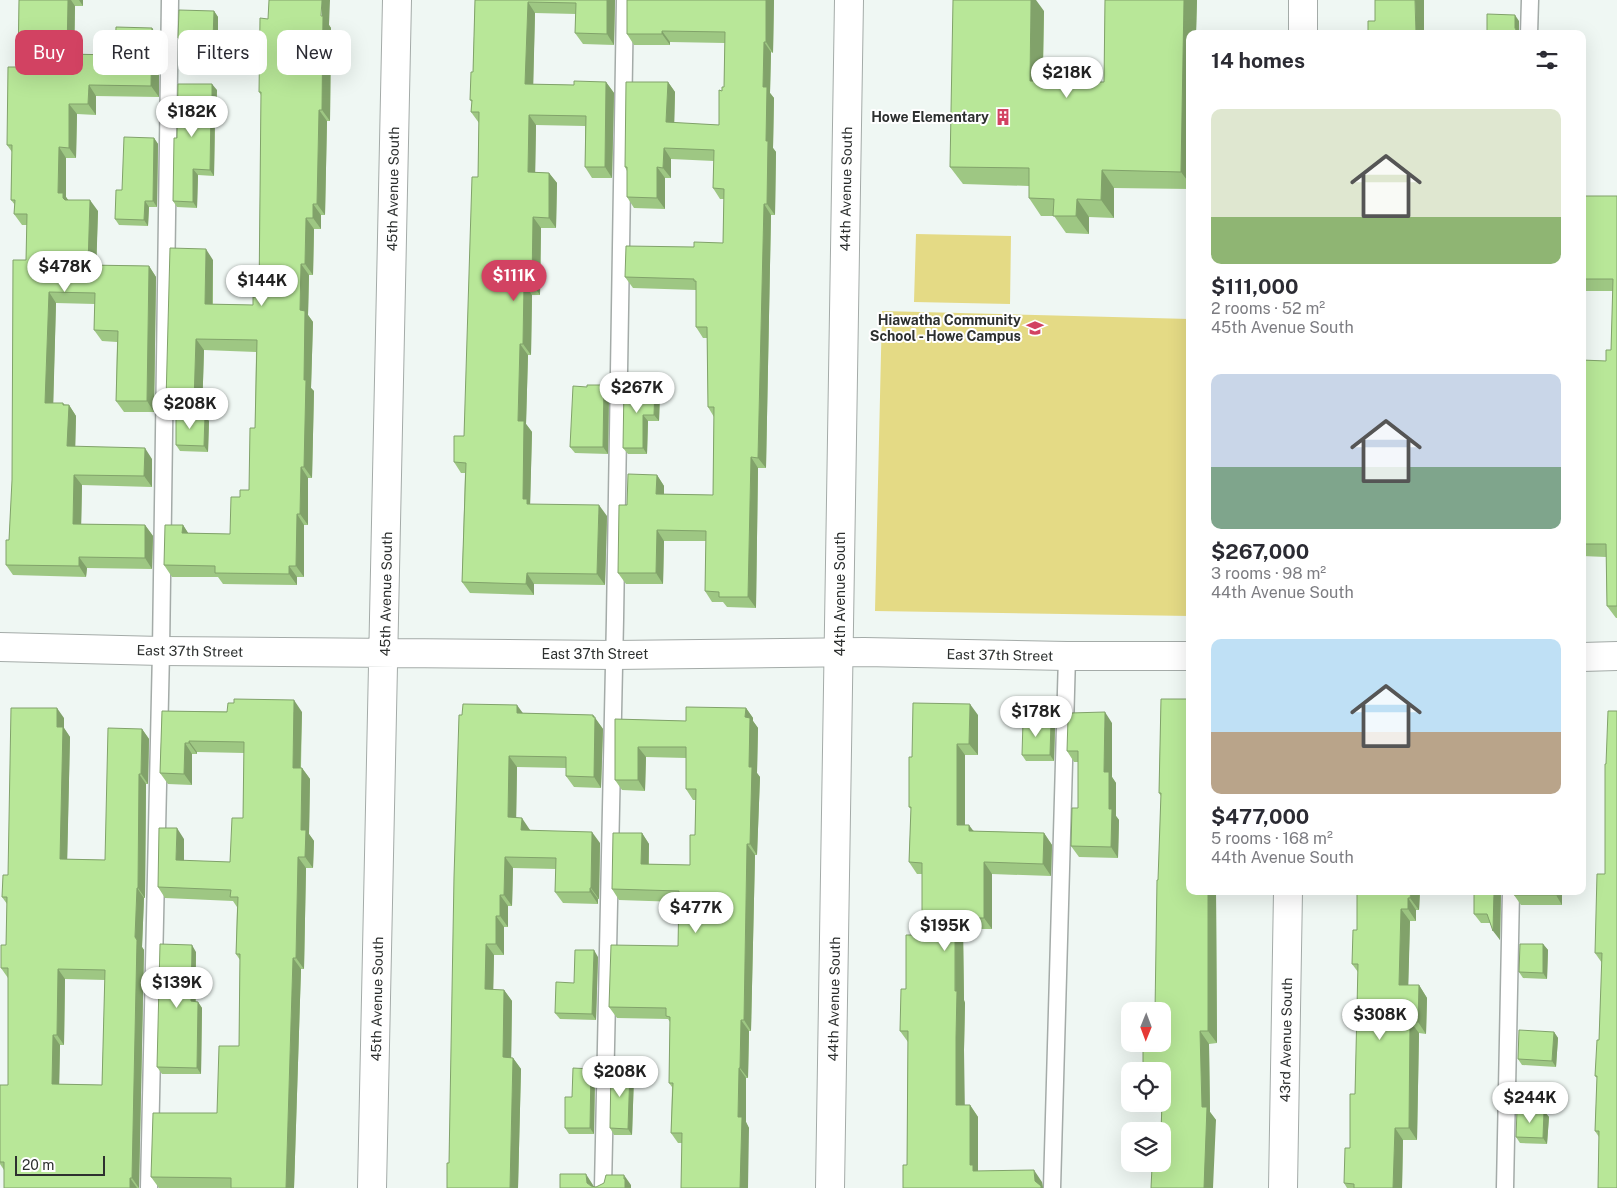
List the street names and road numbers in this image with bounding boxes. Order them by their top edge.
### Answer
street label: 45th Avenue South [384,126,402,252]
street label: 44th Avenue South [837,126,855,252]
street label: 45th Avenue South [377,531,395,657]
street label: 44th Avenue South [832,532,848,656]
street label: East 37th Street [136,642,244,660]
street label: East 37th Street [542,646,648,662]
street label: East 37th Street [946,646,1054,664]
street label: 45th Avenue South [368,936,386,1062]
street label: 44th Avenue South [825,936,843,1062]
street label: 43rd Avenue South [1277,977,1295,1103]

